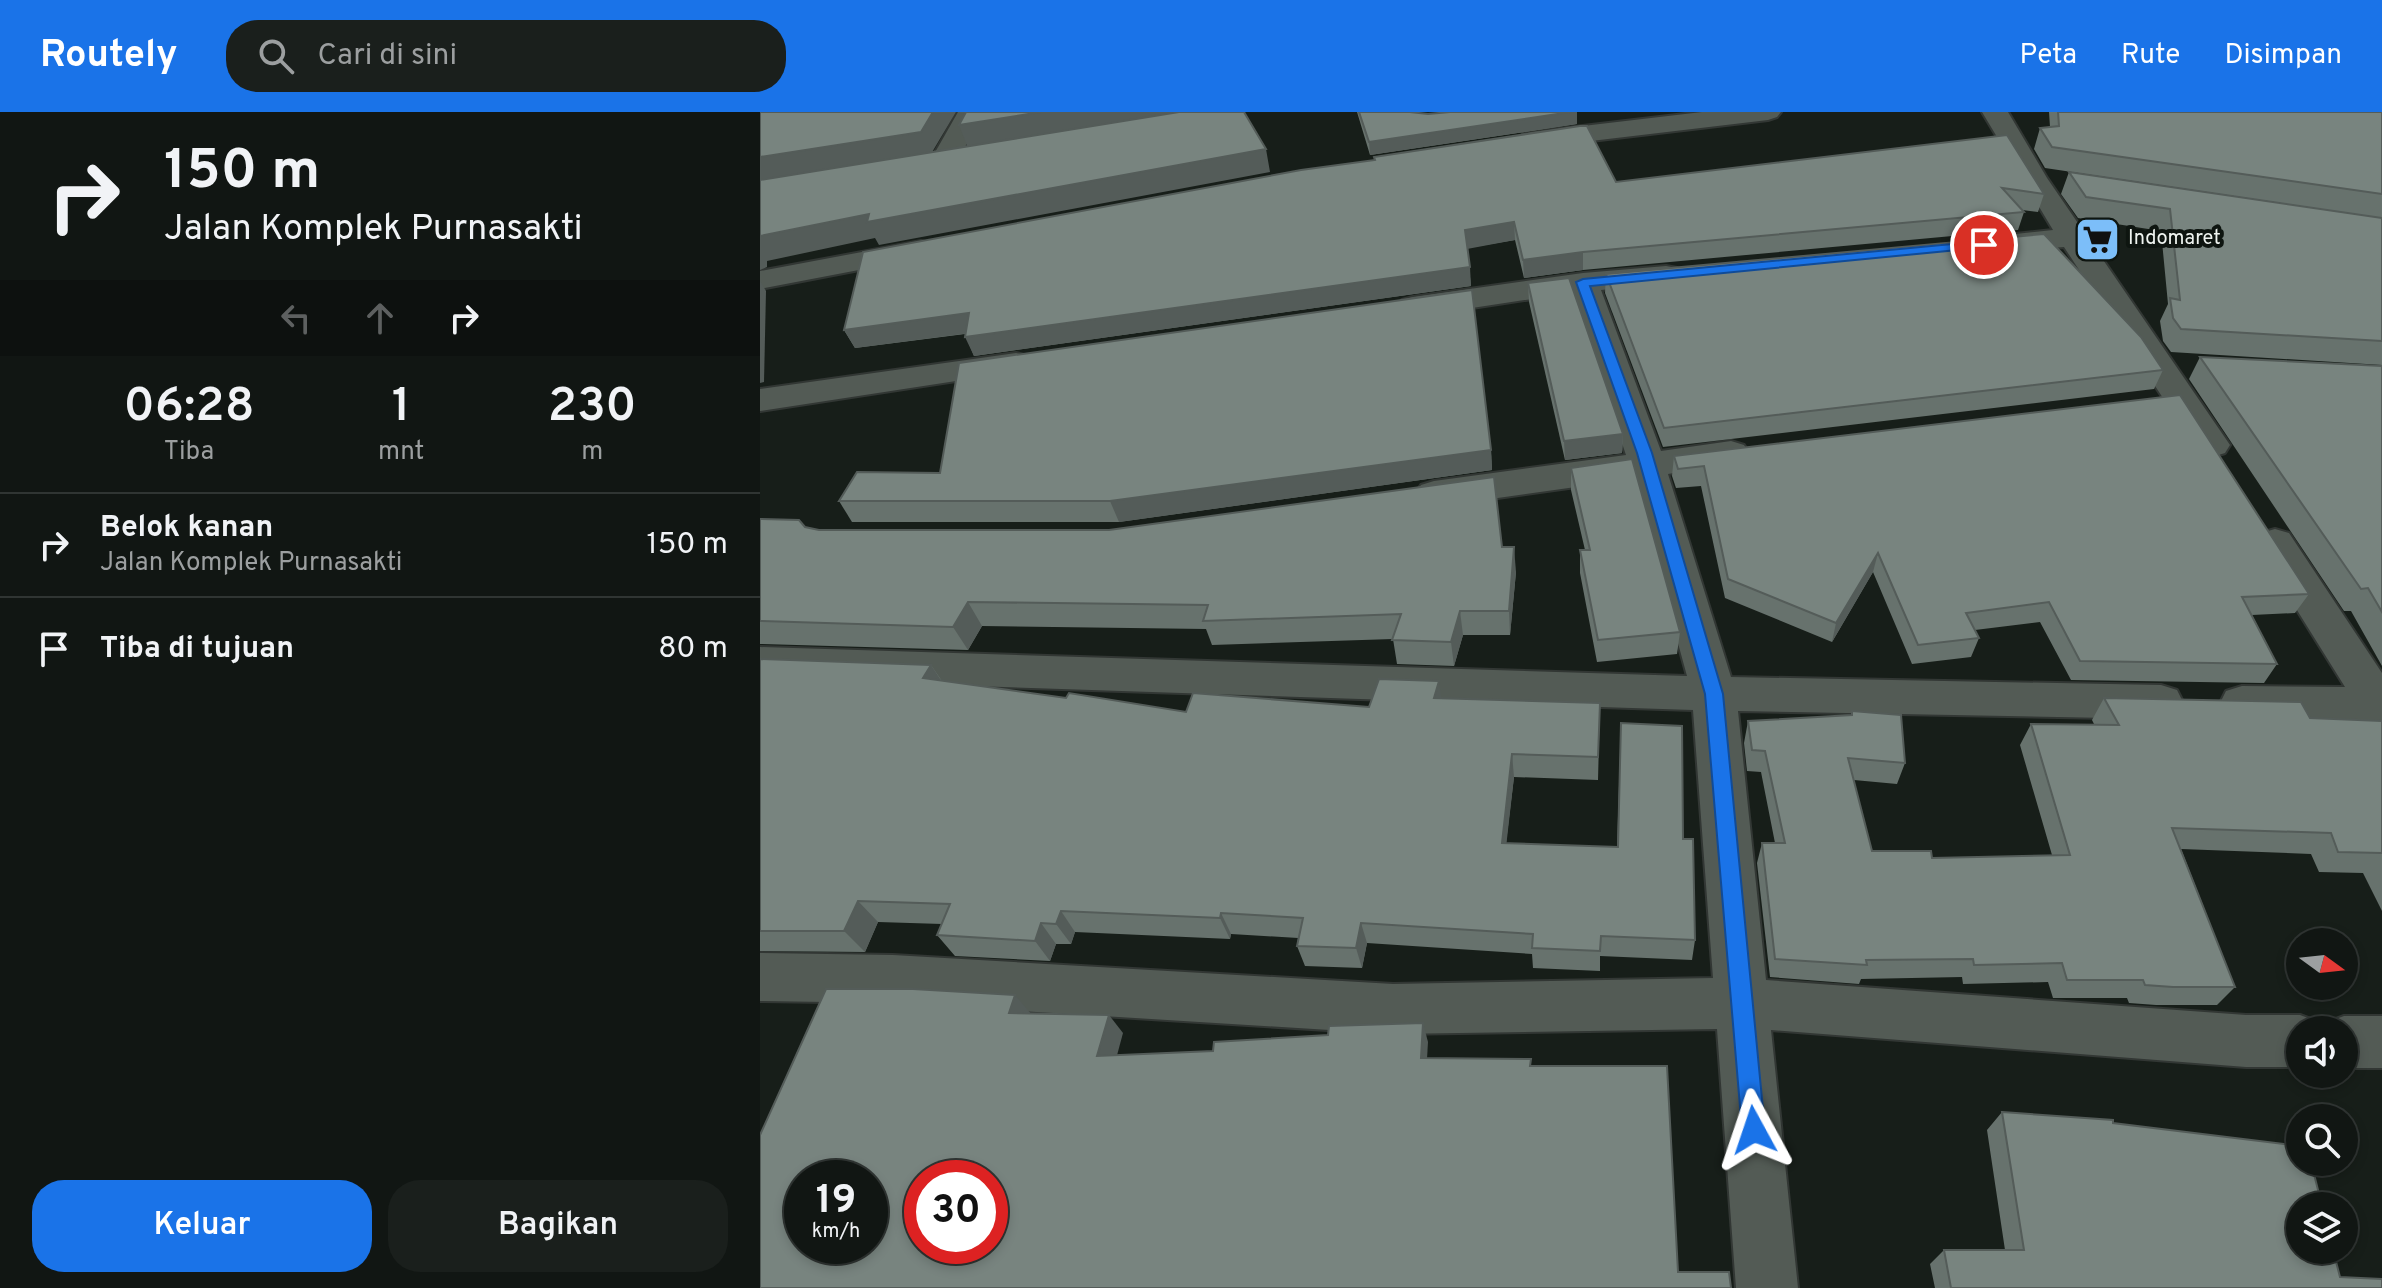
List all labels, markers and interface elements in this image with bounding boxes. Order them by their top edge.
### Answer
search box [226,20,786,92]
text: Routely [40,32,178,81]
icon: search [254,34,298,78]
text: Cari di sini [318,38,457,75]
text: Peta [2020,38,2077,74]
text: Rute [2121,38,2180,74]
text: Disimpan [2224,38,2342,74]
text: 150 m [164,138,320,208]
icon: right [32,144,136,248]
text: Jalan Komplek Purnasakti [164,207,583,253]
pin [1950,211,2018,279]
supermarket icon: Indomaret [2073,215,2121,263]
icon: arrive [1962,223,2006,267]
place label: Indomaret [2128,226,2221,252]
icon: left [274,296,318,340]
icon: ahead [358,296,402,340]
icon: right [442,296,486,340]
text: 06:28 [123,378,255,438]
text: 1 [392,378,411,438]
text: 230 [548,378,637,438]
text: Tiba [164,436,214,469]
text: mnt [378,436,424,469]
text: m [581,436,603,469]
text: Belok kanan [100,510,273,547]
icon: right [32,523,76,567]
text: 150 m [647,527,728,564]
text: Jalan Komplek Purnasakti [100,547,402,580]
icon: arrive [32,627,76,671]
text: Tiba di tujuan [100,631,294,668]
text: 80 m [658,631,728,668]
north arrow [2286,928,2358,1000]
map controls [2286,928,2358,1264]
button: sound [2286,1016,2358,1088]
position arrow [1712,1088,1796,1172]
button: search [2286,1104,2358,1176]
speed limit sign: 30 [904,1160,1008,1264]
text: 19 [816,1177,856,1227]
button: Keluar [32,1180,372,1272]
button: Bagikan [388,1180,728,1272]
button: layers [2286,1192,2358,1264]
text: km/h [812,1219,860,1245]

